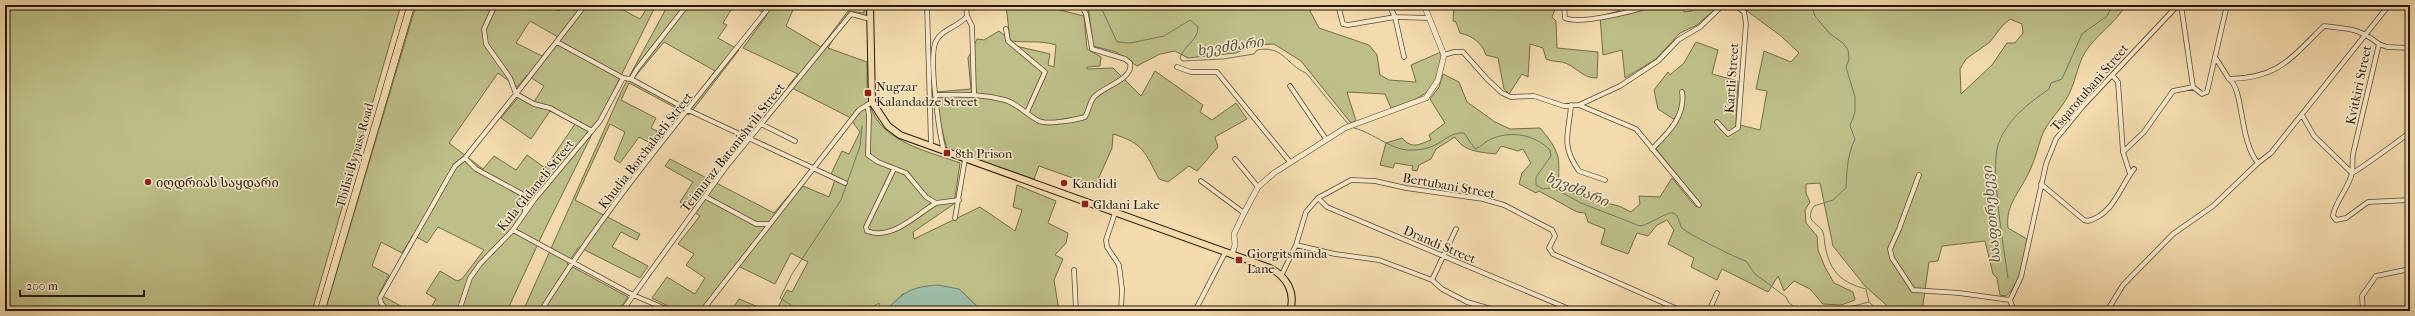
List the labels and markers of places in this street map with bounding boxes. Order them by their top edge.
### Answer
place label: Nugzar Kalandadze Street [876,79,979,109]
marker: Nugzar Kalandadze Street [863,88,873,98]
place label: 8th Prison [955,146,1013,161]
marker: 8th Prison [942,148,952,158]
place label: იღდრიას საყდარი [156,175,279,190]
place label: Kandidi [1072,176,1117,191]
marker: იღდრიას საყდარი [143,177,153,187]
marker: Kandidi [1059,178,1069,188]
place label: Gldani Lake [1093,197,1160,212]
marker: Gldani Lake [1080,199,1090,209]
place label: Giorgitsminda Lane [1247,246,1328,276]
marker: Giorgitsminda Lane [1234,255,1244,265]

